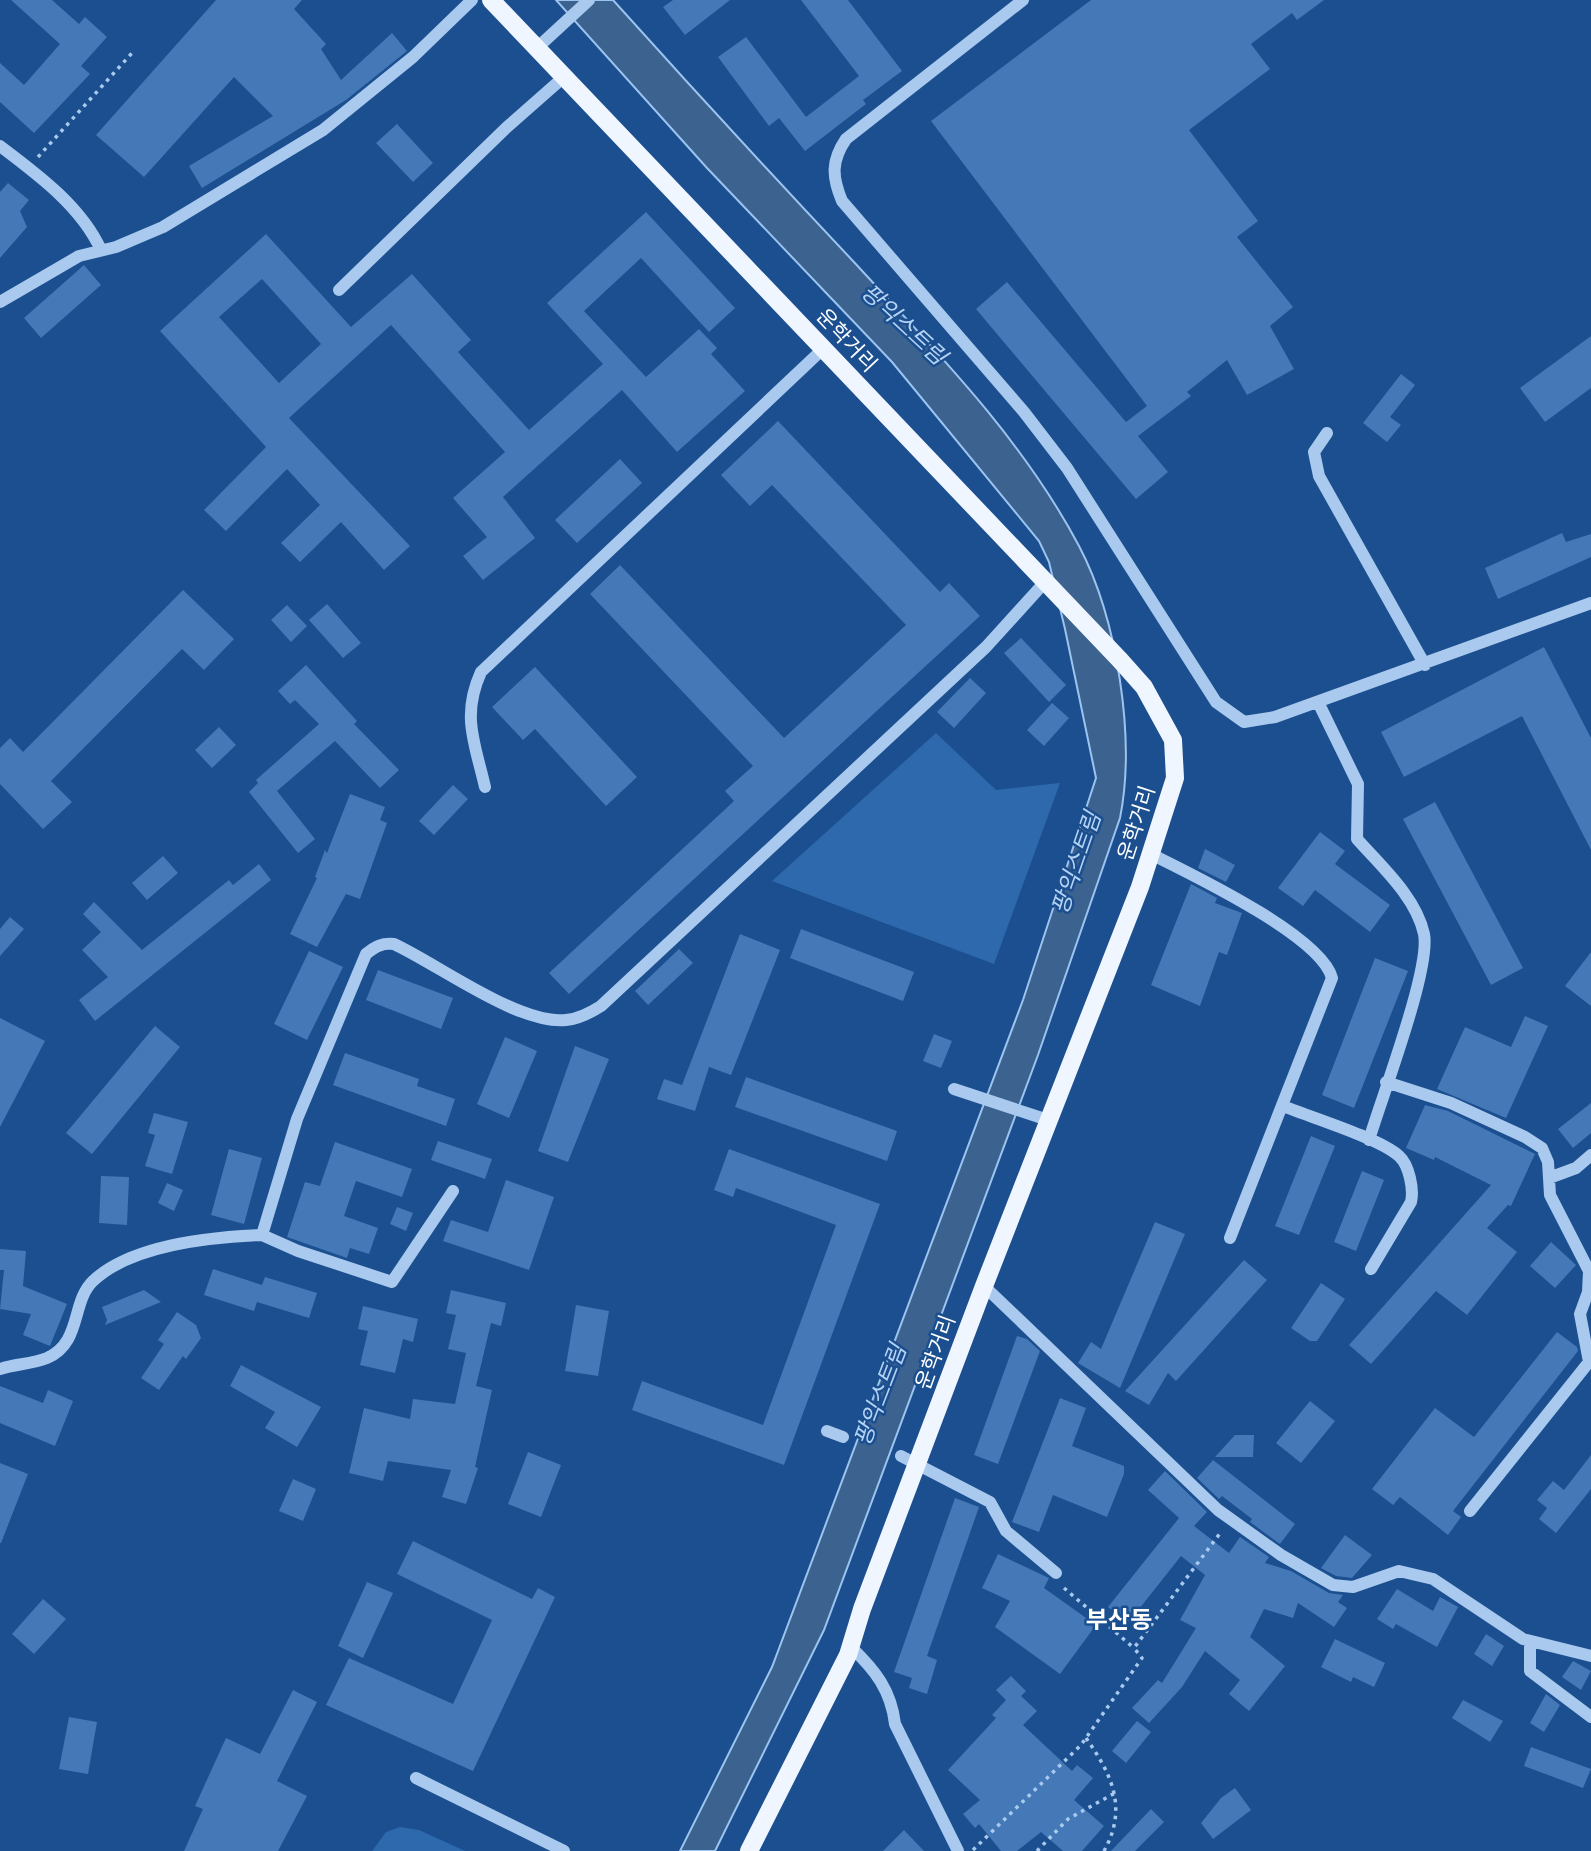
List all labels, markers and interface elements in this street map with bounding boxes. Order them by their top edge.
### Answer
water label: 팡익스트림 [856,278,954,372]
street label: 운학거리 [812,303,882,377]
street label: 운학거리 [1112,782,1160,864]
water label: 팡익스트림 [1046,807,1107,918]
street label: 운학거리 [910,1311,960,1393]
water label: 팡익스트림 [848,1339,913,1449]
district label: 부산동 [1086,1605,1152,1634]

